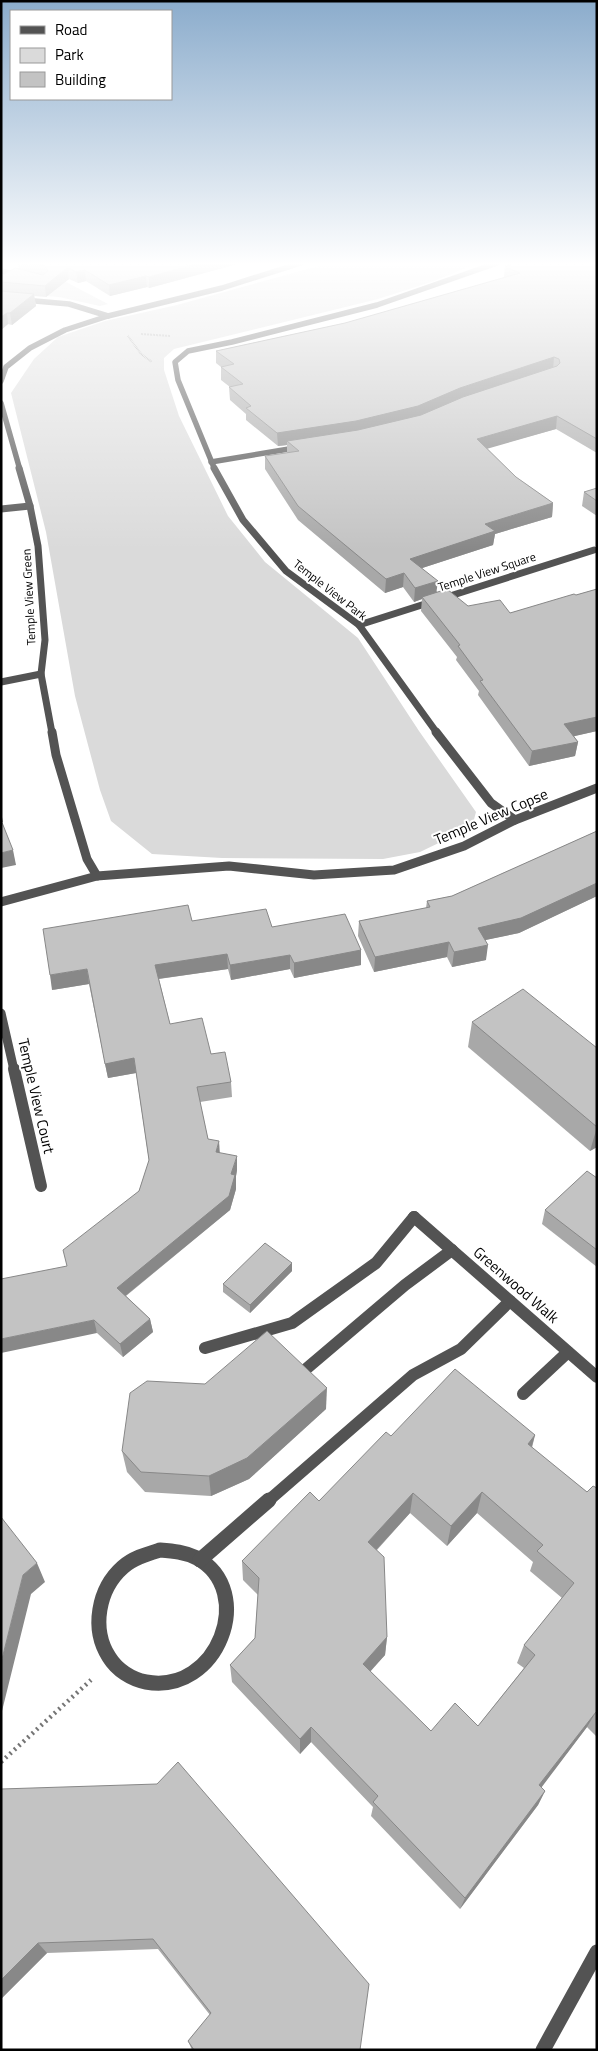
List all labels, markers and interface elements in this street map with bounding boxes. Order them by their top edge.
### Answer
legend [10,10,172,100]
text: Road [55,18,87,41]
text: Park [55,43,84,66]
text: Building [55,68,106,91]
street label: Temple View Square [436,547,538,596]
street label: Temple View Green [16,548,41,646]
street label: Temple View Park [289,555,372,625]
street label: Temple View Copse [430,782,551,851]
street label: Temple View Court [12,1036,61,1156]
street label: Greenwood Walk [468,1241,564,1328]

